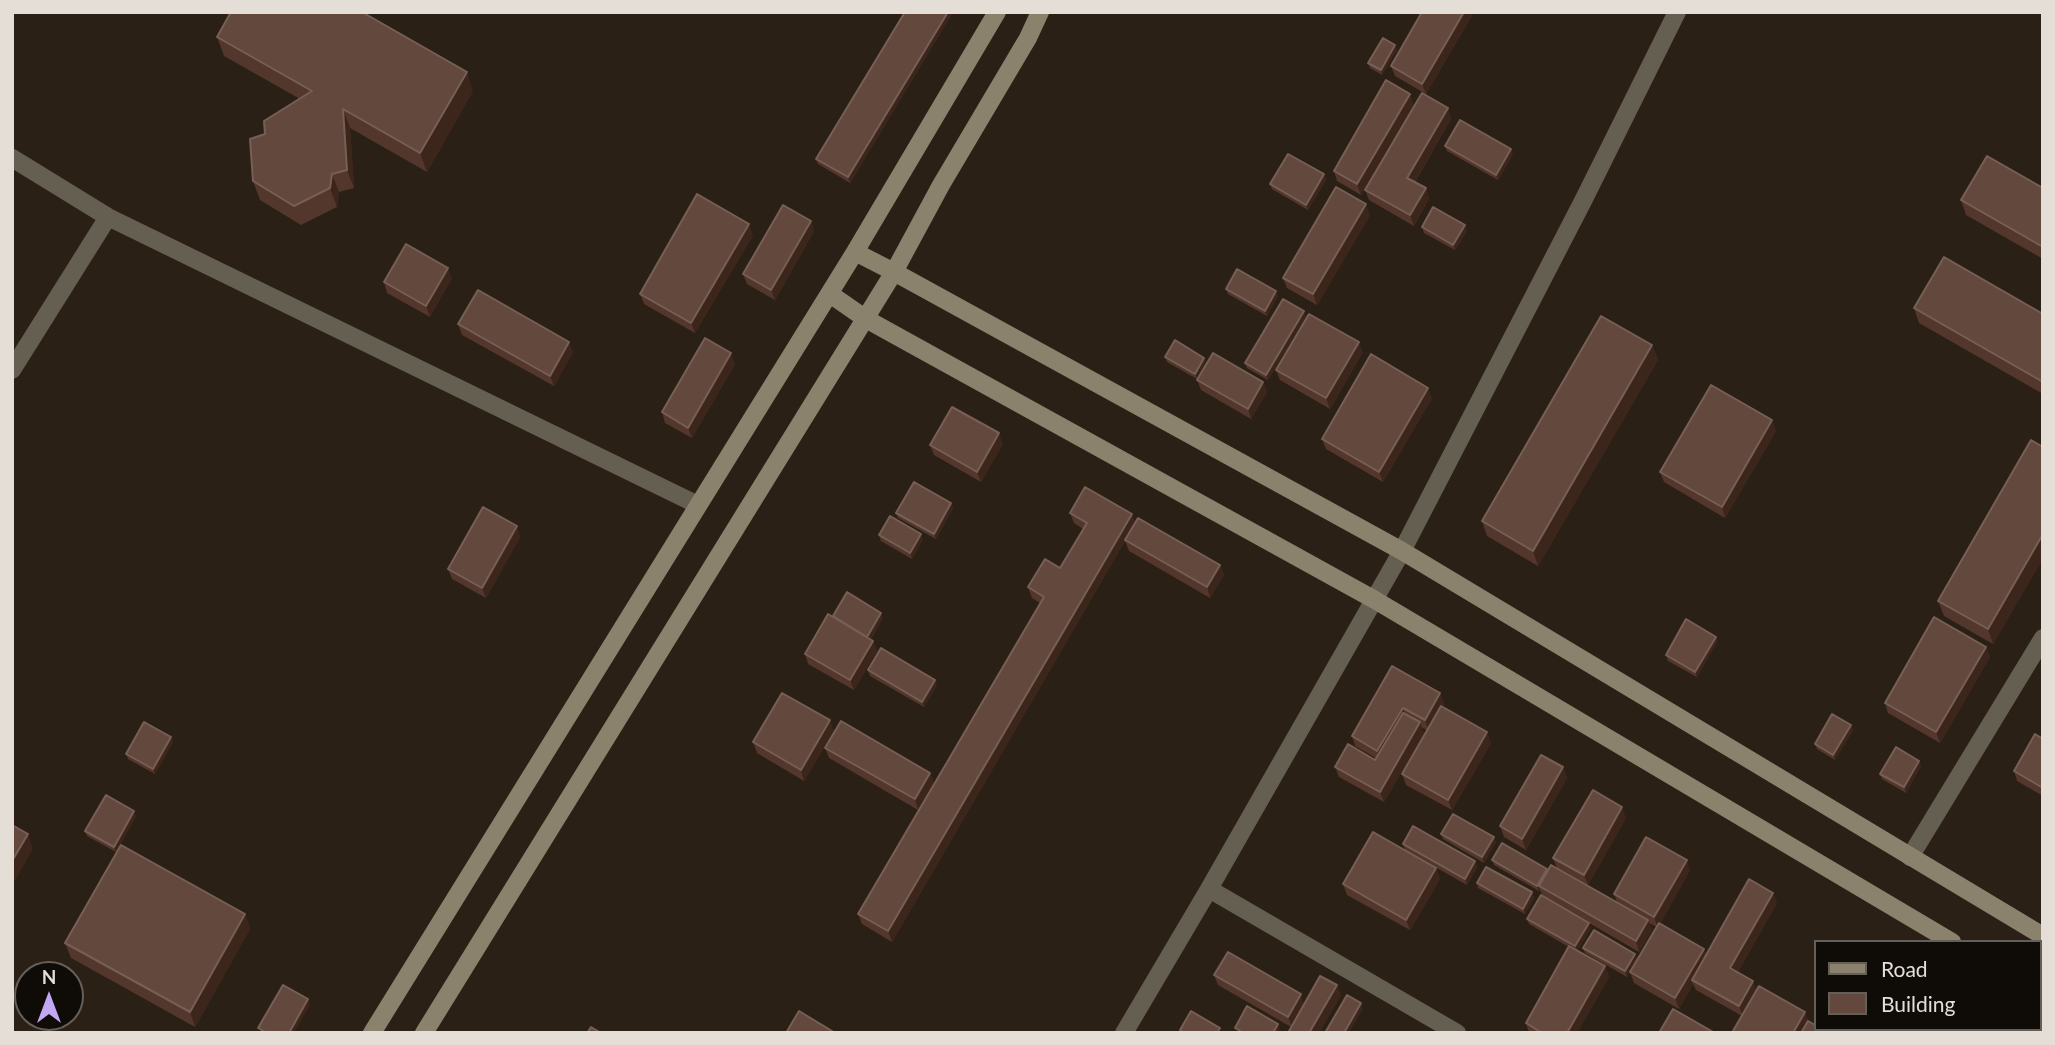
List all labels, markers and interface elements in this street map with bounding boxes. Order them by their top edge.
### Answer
legend [1814,940,2041,1031]
text: Road [1881,956,1928,981]
north arrow [14,961,84,1031]
text: N [42,965,56,988]
text: Building [1881,991,1956,1016]

